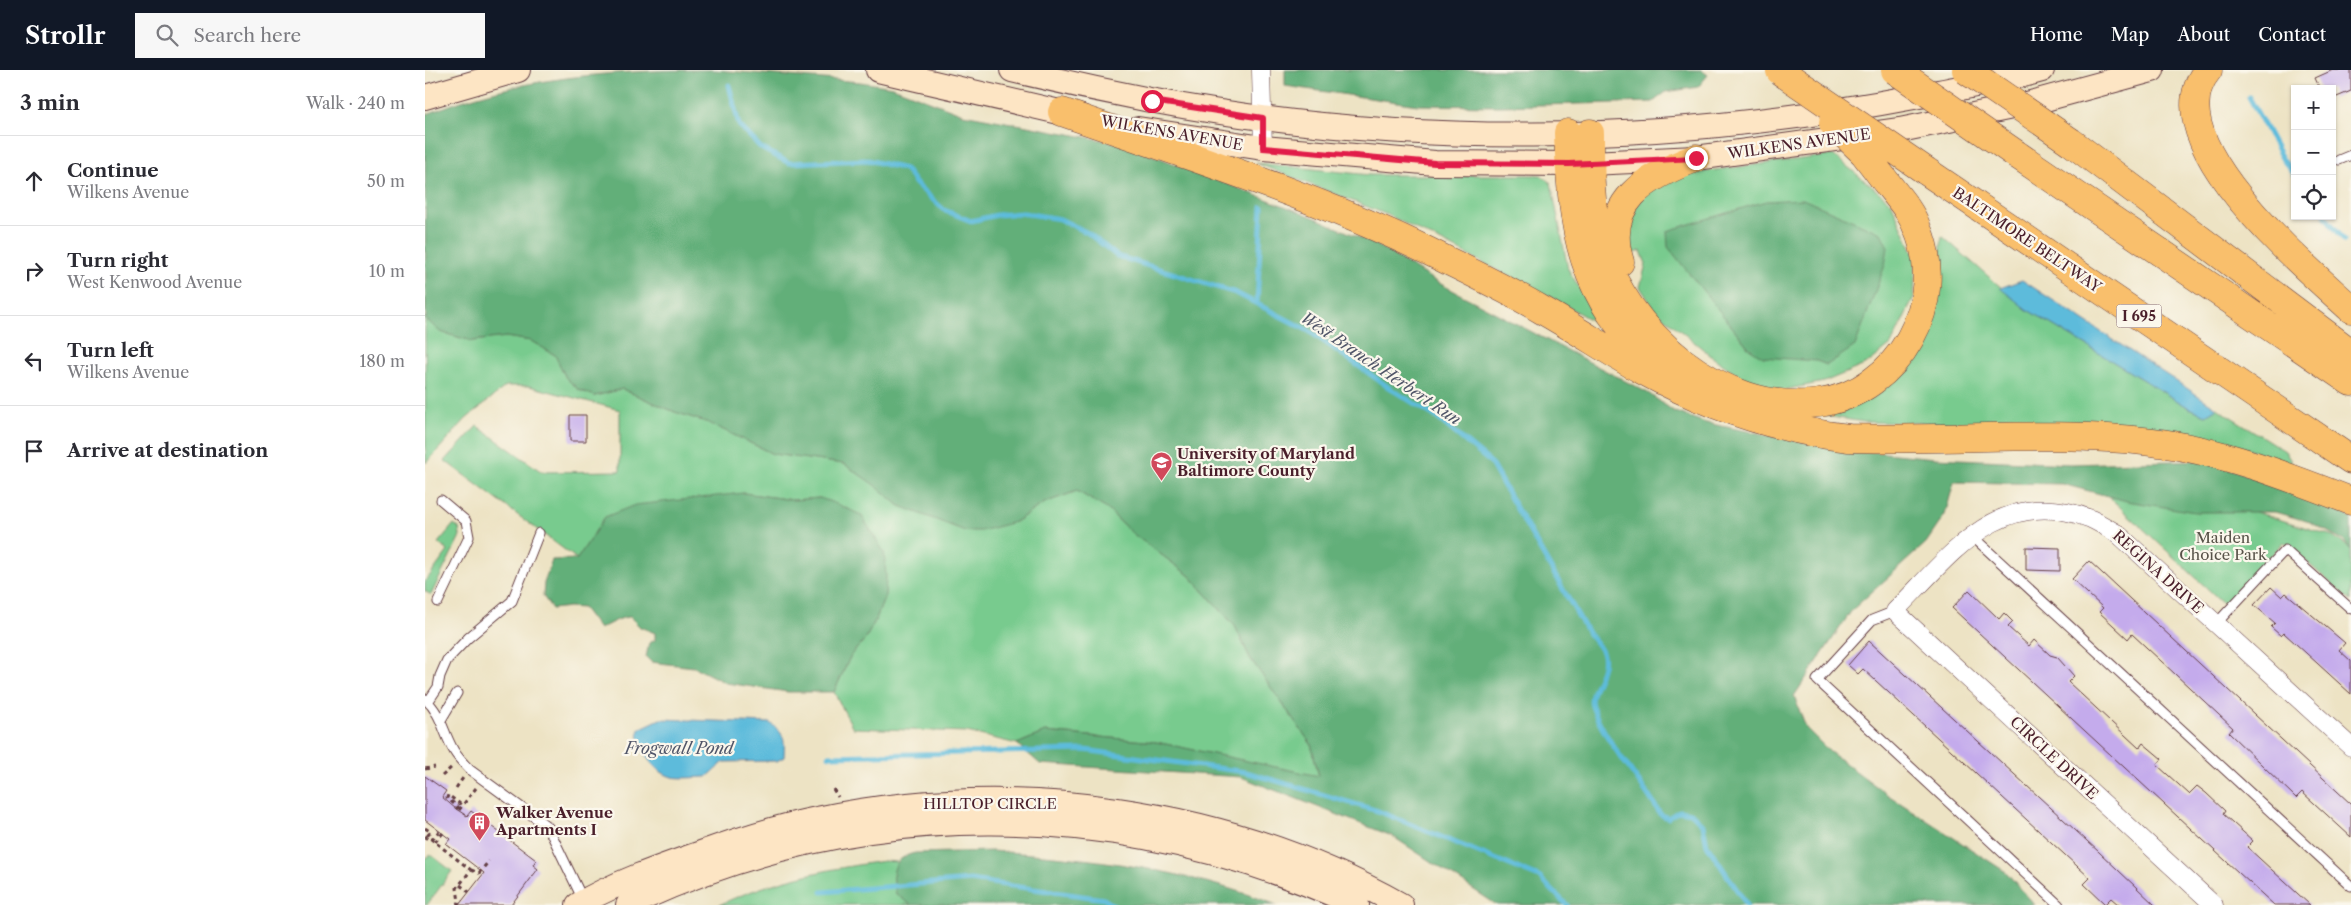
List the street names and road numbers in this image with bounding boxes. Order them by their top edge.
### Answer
street label: WILKENS AVENUE [1099,110,1245,154]
street label: WILKENS AVENUE [1725,124,1872,163]
street label: BALTIMORE BELTWAY [1949,183,2106,297]
road number: I 695 [2117,305,2161,328]
street label: REGINA DRIVE [2109,526,2208,617]
street label: CIRCLE DRIVE [2006,712,2102,803]
street label: HILLTOP CIRCLE [923,794,1057,813]

